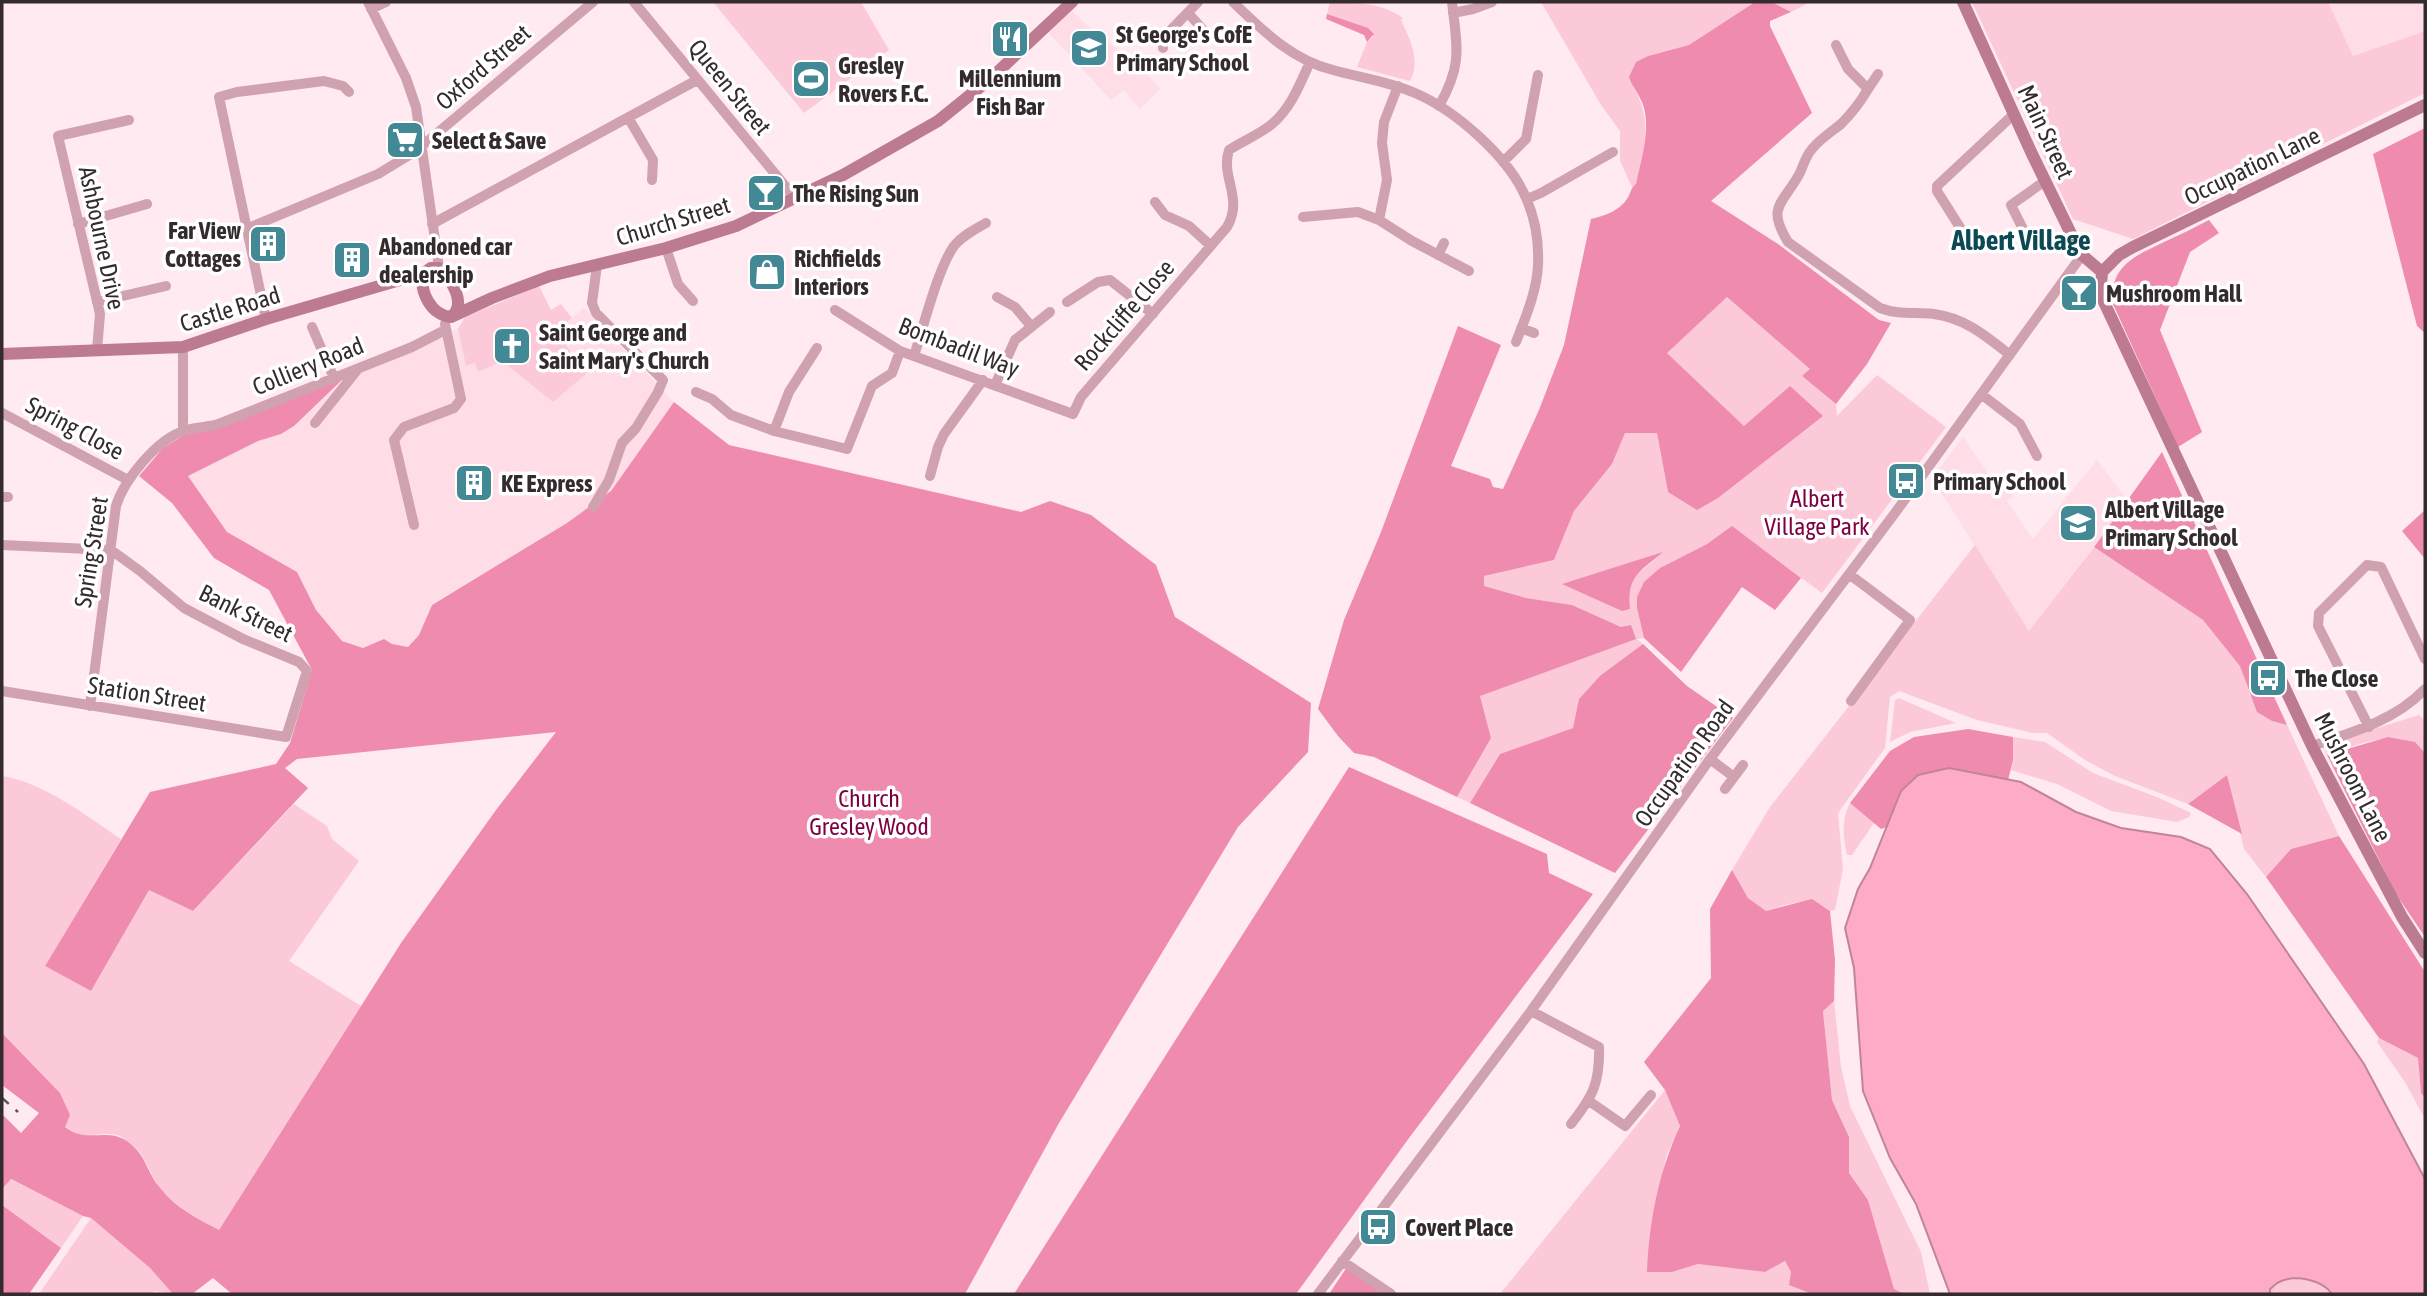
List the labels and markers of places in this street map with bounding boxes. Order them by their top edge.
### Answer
restaurant icon: Millennium Fish Bar [989,18,1031,60]
place label: St George's CofE Primary School [1116,21,1252,76]
school or university icon: St George's CofE Primary School [1068,27,1110,69]
place label: Gresley Rovers F.C. [838,52,928,107]
sports icon: Gresley Rovers F.C. [790,58,832,100]
place label: Millennium Fish Bar [959,65,1061,120]
supermarket icon: Select & Save [384,119,426,161]
place label: Select & Save [432,127,547,154]
bar icon: The Rising Sun [745,172,787,214]
place label: The Rising Sun [793,180,919,207]
place label: Far View Cottages [165,217,242,272]
building icon: Far View Cottages [247,223,289,265]
place label: Abandoned car dealership [378,233,513,288]
building icon: Abandoned car dealership [331,239,373,281]
place label: Richfields Interiors [794,245,882,300]
shop icon: Richfields Interiors [746,251,788,293]
bar icon: Mushroom Hall [2058,272,2100,314]
place label: Mushroom Hall [2106,280,2242,307]
place label: Saint George and Saint Mary's Church [539,319,709,374]
church icon: Saint George and Saint Mary's Church [491,325,533,367]
bus stop icon: Primary School [1885,460,1927,502]
building icon: KE Express [453,462,495,504]
place label: Primary School [1933,468,2066,495]
place label: KE Express [501,470,593,497]
place label: Albert Village Primary School [2104,496,2238,551]
school or university icon: Albert Village Primary School [2057,502,2099,544]
bus stop icon: The Close [2247,657,2289,699]
place label: The Close [2295,665,2379,692]
bus stop icon: Covert Place [1357,1206,1399,1248]
place label: Covert Place [1405,1214,1514,1241]

